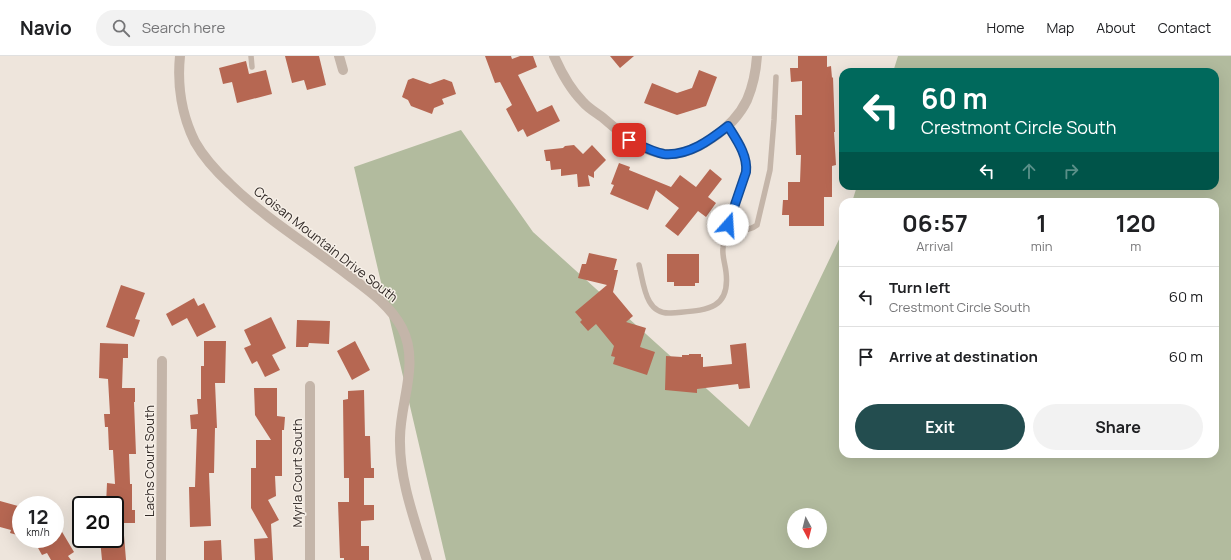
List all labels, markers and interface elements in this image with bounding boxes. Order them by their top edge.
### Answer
search box [96,10,376,46]
text: Navio [20,15,72,41]
icon: search [110,17,132,39]
text: Search here [142,17,225,38]
text: Home [987,18,1024,37]
text: Map [1046,18,1074,37]
text: About [1096,18,1136,37]
text: Contact [1158,18,1211,37]
text: 60 m [921,79,988,117]
icon: left [855,84,907,136]
text: Crestmont Circle South [921,115,1116,139]
pin [612,123,646,157]
icon: arrive [618,129,640,151]
icon: left [976,160,998,182]
icon: ahead [1018,160,1040,182]
icon: right [1060,160,1082,182]
street label: Croisan Mountain Drive South [250,182,402,306]
position arrow [707,204,749,246]
text: 06:57 [902,206,968,239]
text: 1 [1036,206,1047,239]
text: 120 [1115,206,1156,239]
text: Arrival [916,237,953,255]
text: min [1031,237,1052,255]
text: m [1130,237,1141,255]
text: Turn left [889,277,951,298]
icon: left [855,286,877,308]
text: 60 m [1169,286,1203,307]
text: Crestmont Circle South [889,298,1030,316]
icon: arrive [855,346,877,368]
text: Arrive at destination [889,346,1038,367]
text: 60 m [1169,346,1203,367]
button: Exit [855,404,1025,450]
button: Share [1033,404,1203,450]
street label: Lachs Court South [140,405,158,517]
street label: Myrla Court South [288,419,306,527]
speed limit sign: 20 [72,496,124,548]
text: 12 [28,503,48,530]
north arrow [787,508,827,548]
map controls [787,508,827,548]
text: km/h [26,525,50,539]

